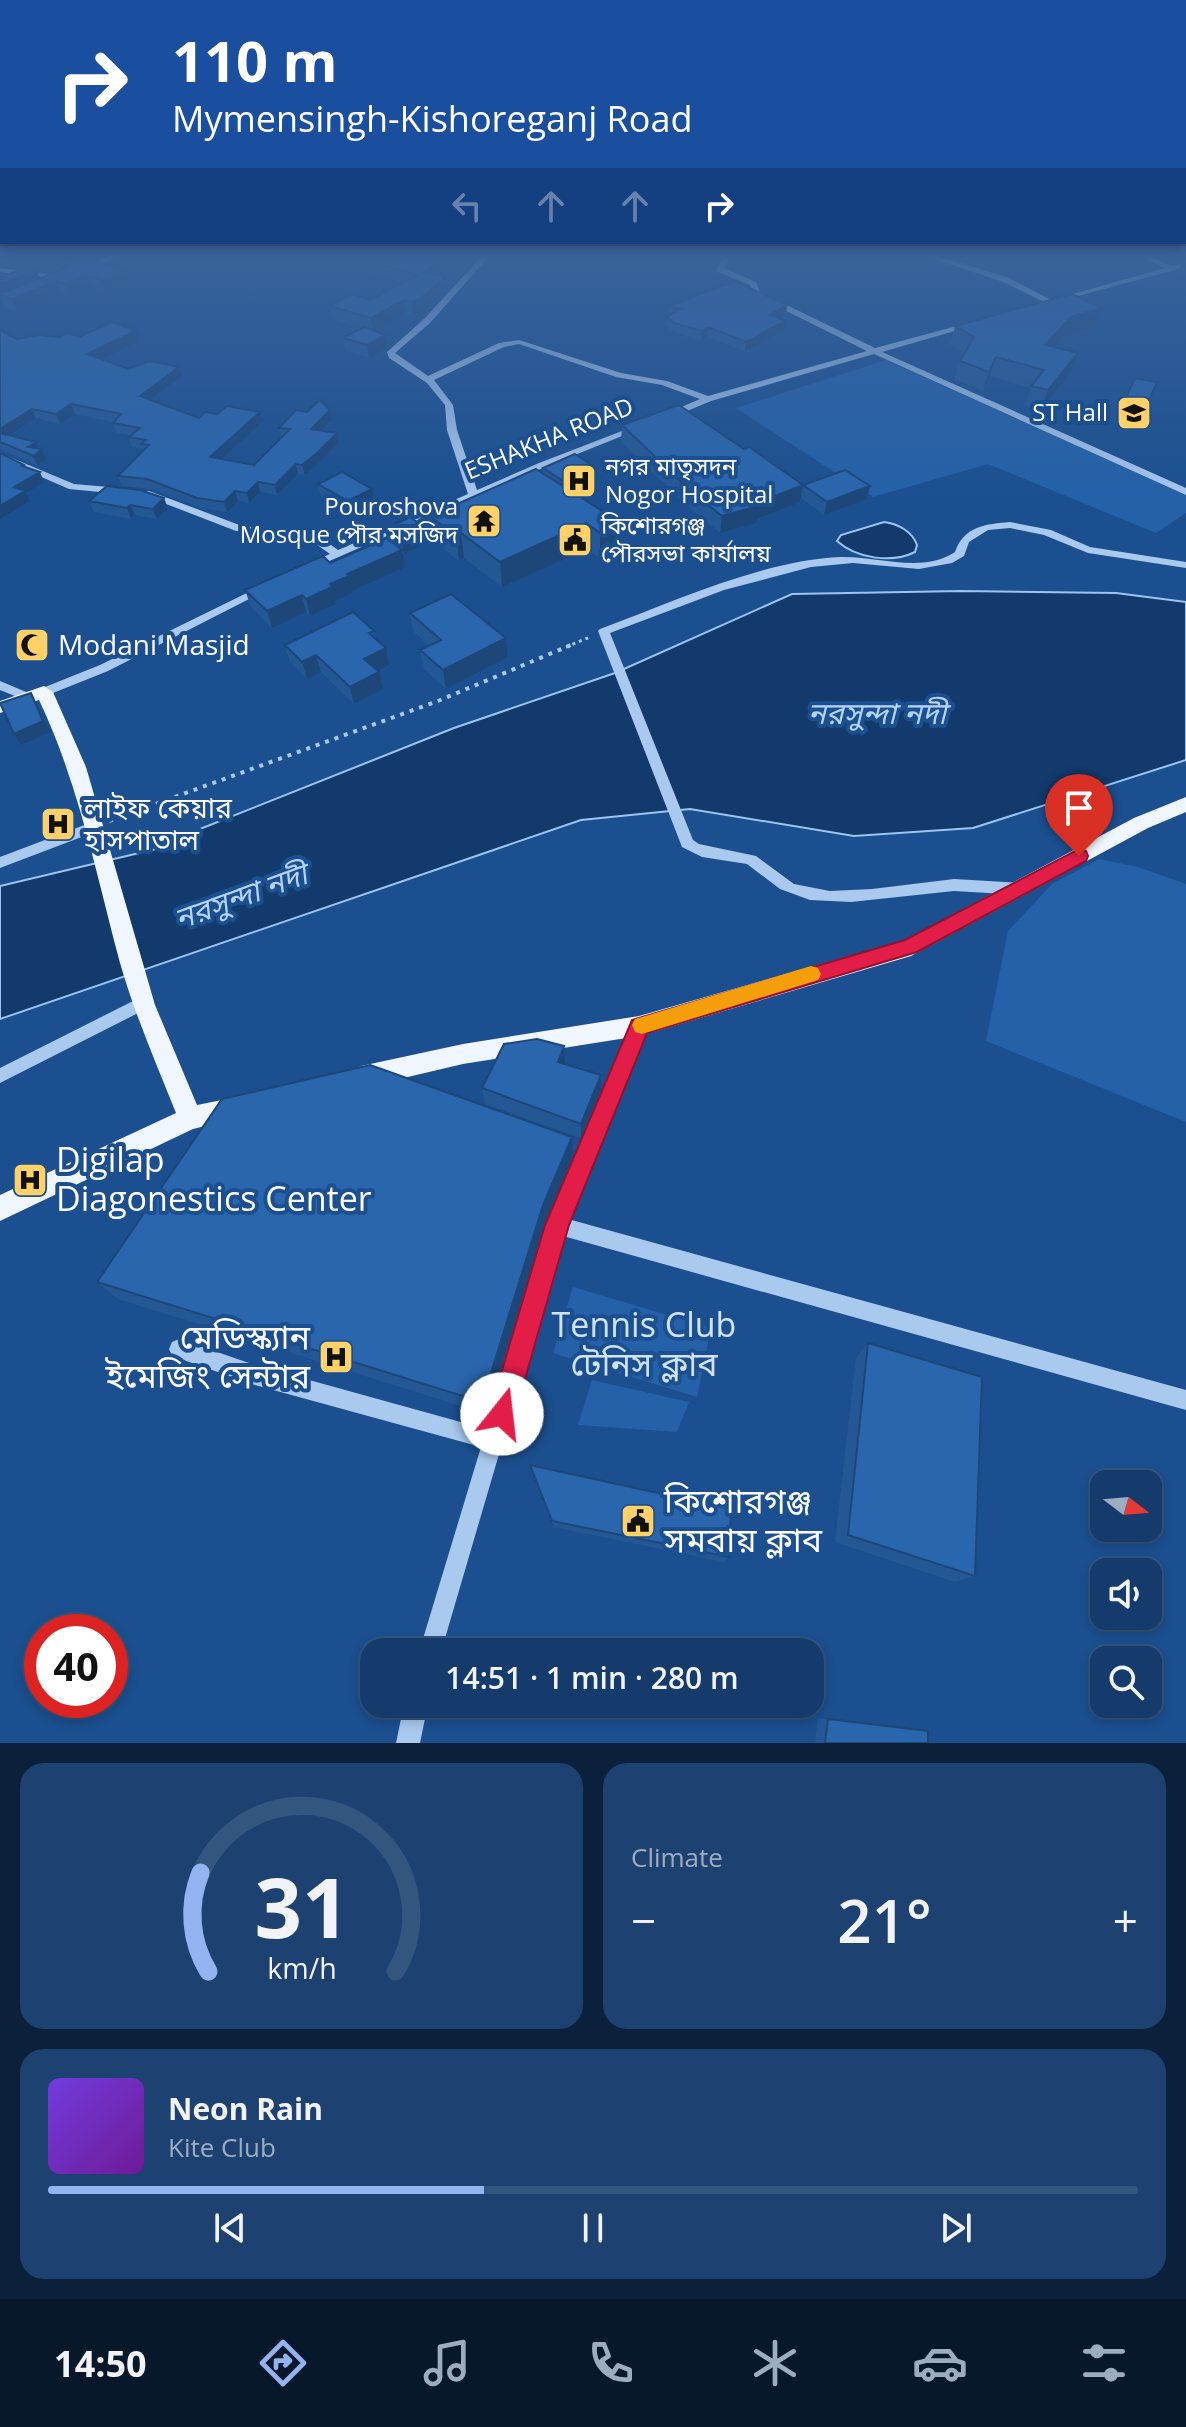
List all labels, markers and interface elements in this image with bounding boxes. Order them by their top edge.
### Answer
text: 110 m [172,22,338,98]
icon: right [40,32,144,136]
text: Mymensingh-Kishoreganj Road [172,94,693,143]
icon: left [445,184,489,228]
icon: ahead [529,184,573,228]
icon: ahead [613,184,657,228]
icon: right [697,184,741,228]
street label: ESHAKHA ROAD [459,389,638,486]
school or university icon: ST Hall [1115,394,1153,432]
place label: ST Hall [1032,395,1108,428]
place label: নগর মাতৃসদন Nogor Hospital [604,449,773,510]
hospital icon: নগর মাতৃসদন Nogor Hospital [560,462,598,500]
place label: Pouroshova Mosque পৌর মসজিদ [240,489,459,550]
temple icon: Pouroshova Mosque পৌর মসজিদ [465,502,503,540]
place label: কিশোরগঞ্জ পৌরসভা কার্যালয় [600,508,772,569]
public building icon: কিশোরগঞ্জ পৌরসভা কার্যালয় [556,521,594,559]
place label: Modani Masjid [58,625,250,663]
mosque icon: Modani Masjid [13,626,51,664]
water label: নরসুন্দা নদী [808,692,951,733]
pin [1045,774,1113,856]
icon: arrive [1057,786,1101,830]
place label: লাইফ কেয়ার হাসপাতাল [83,788,232,858]
hospital icon: লাইফ কেয়ার হাসপাতাল [39,805,77,843]
water label: নরসুন্দা নদী [168,851,317,939]
place label: Digilap Diagonestics Center [56,1136,372,1221]
hospital icon: Digilap Diagonestics Center [11,1161,49,1199]
park label: Tennis Club টেনিস ক্লাব [552,1301,736,1386]
place label: মেডিস্ক্যান ইমেজিং সেন্টার [105,1313,311,1398]
hospital icon: মেডিস্ক্যান ইমেজিং সেন্টার [317,1338,355,1376]
position arrow [460,1372,544,1456]
north arrow [1090,1470,1162,1542]
map controls [1090,1470,1162,1718]
place label: কিশোরগঞ্জ সমবায় ক্লাব [663,1477,823,1562]
public building icon: কিশোরগঞ্জ সমবায় ক্লাব [619,1502,657,1540]
button: sound [1090,1558,1162,1630]
speed limit sign: 40 [24,1614,128,1718]
button: search [1090,1646,1162,1718]
text: 14:51 · 1 min · 280 m [445,1657,739,1698]
text: Climate [631,1839,723,1875]
text: 31 [254,1849,349,1962]
text: 21° [837,1879,932,1961]
text: − [631,1890,656,1950]
text: + [1113,1890,1138,1950]
text: km/h [267,1948,336,1987]
text: Neon Rain [168,2088,323,2129]
text: Kite Club [168,2129,276,2165]
icon: previous [208,2206,252,2250]
icon: pause [571,2206,615,2250]
icon: next [934,2206,978,2250]
icon: directions [255,2335,311,2391]
icon: music [419,2335,475,2391]
icon: phone [583,2335,639,2391]
icon: climate [747,2335,803,2391]
icon: car [912,2335,968,2391]
icon: filters [1076,2335,1132,2391]
text: 14:50 [54,2339,147,2388]

